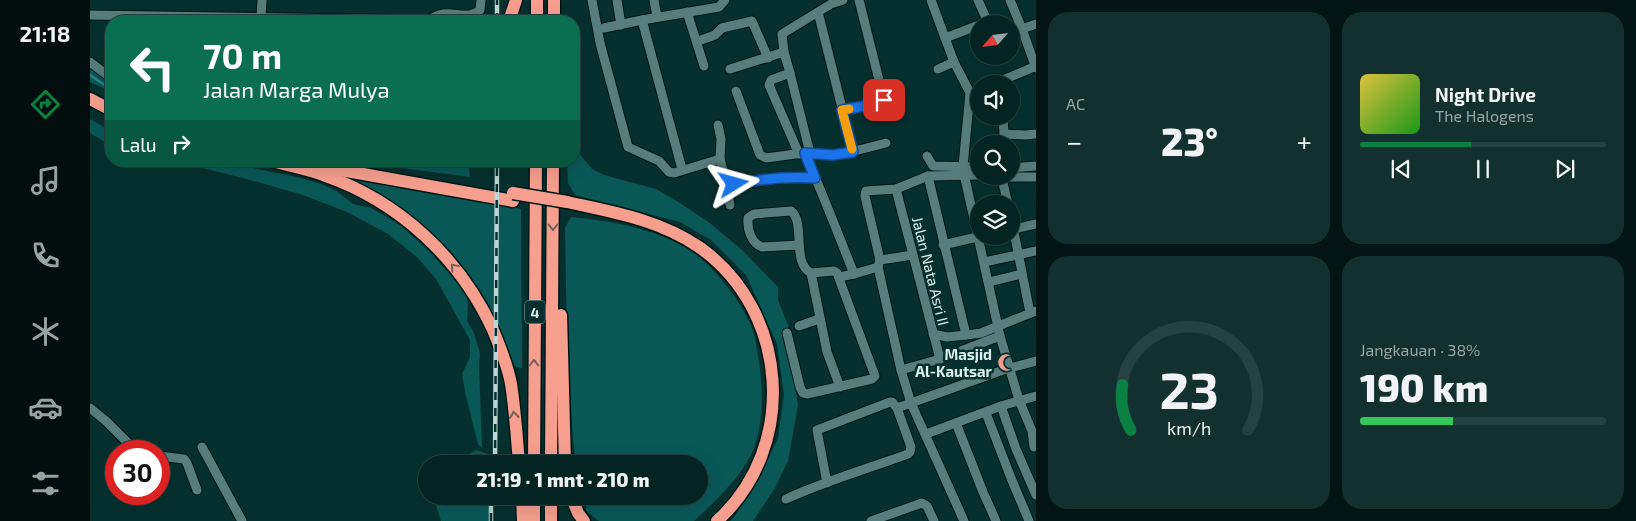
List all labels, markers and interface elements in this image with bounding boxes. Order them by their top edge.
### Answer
north arrow [970,15,1020,65]
map controls [970,15,1020,245]
text: 21:18 [19,20,71,46]
text: 70 m [203,34,282,76]
icon: left [120,35,185,100]
button: sound [970,75,1020,125]
text: Jalan Marga Mulya [203,76,390,102]
pin [863,79,905,121]
text: Night Drive [1435,83,1536,106]
icon: arrive [870,86,898,114]
icon: directions [28,87,63,122]
text: AC [1066,94,1085,113]
text: The Halogens [1435,106,1534,125]
text: 23° [1161,118,1218,164]
text: − [1066,124,1082,158]
text: + [1297,124,1312,158]
icon: right [167,130,195,158]
text: Lalu [120,133,157,156]
button: search [970,135,1020,185]
icon: previous [1387,155,1415,183]
icon: pause [1469,155,1497,183]
icon: next [1551,155,1579,183]
position arrow [707,157,759,209]
icon: music [28,163,63,198]
button: layers [970,195,1020,245]
street label: Jalan Nata Asri II [909,215,953,327]
one-way arrow [548,224,558,232]
icon: phone [28,238,63,273]
one-way arrow [452,264,460,273]
road number: 4 [525,300,545,324]
icon: climate [28,314,63,349]
text: Jangkauan · 38% [1360,340,1480,359]
place label: Masjid Al-Kautsar [915,345,993,380]
mosque icon: Masjid Al-Kautsar [996,353,1016,373]
text: 23 [1159,357,1219,419]
one-way arrow [529,358,539,366]
text: 190 km [1360,364,1488,410]
icon: car [28,390,63,425]
one-way arrow [509,411,520,419]
text: km/h [1167,417,1211,439]
speed limit sign: 30 [105,440,170,505]
icon: filters [28,466,63,501]
text: 21:19 · 1 mnt · 210 m [477,468,649,491]

